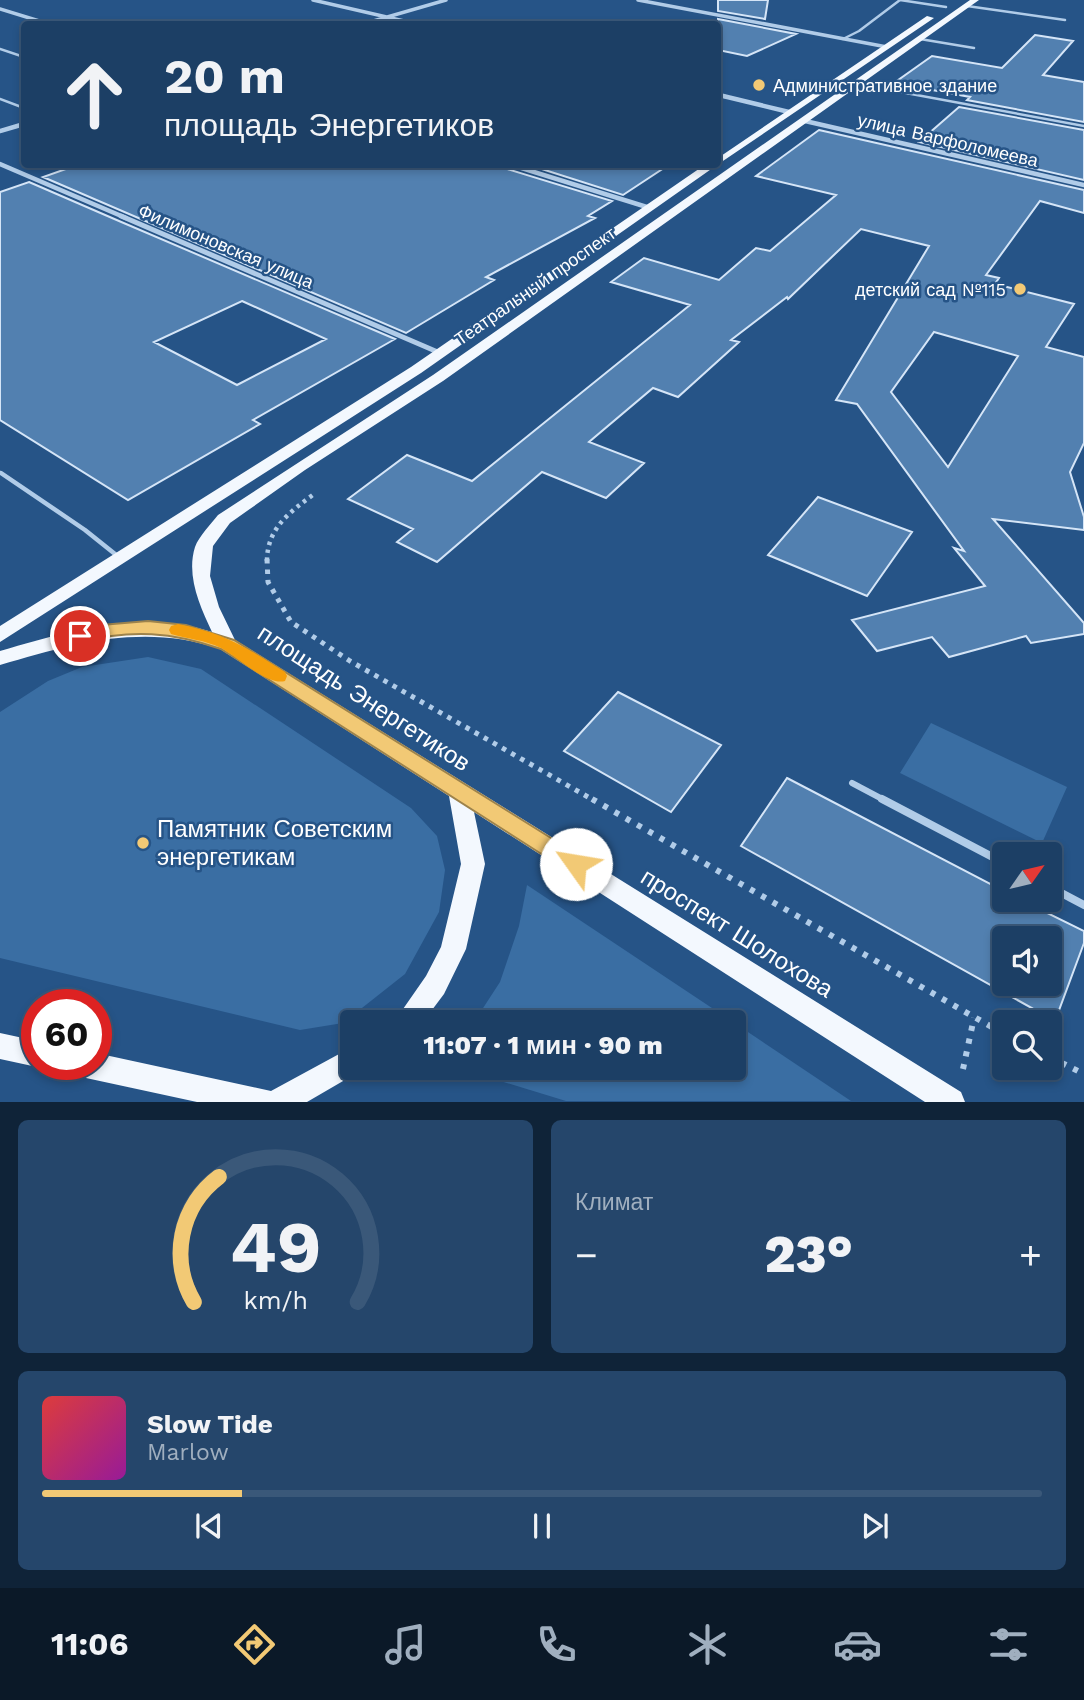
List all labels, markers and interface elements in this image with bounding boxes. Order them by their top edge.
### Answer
text: 20 m [164,47,285,105]
icon: ahead [49,49,140,140]
place label: Административное здание [773,75,997,96]
marker: Административное здание [751,77,767,93]
text: площадь Энергетиков [164,106,494,144]
street label: улица Варфоломеева [856,109,1041,171]
street label: Филимоновская улица [135,199,318,293]
street label: Театральный проспект [450,222,620,350]
place label: детский сад №115 [855,279,1006,300]
marker: детский сад №115 [1012,281,1028,297]
pin [50,606,110,666]
icon: arrive [61,617,99,655]
street label: площадь Энергетиков [253,619,475,777]
place label: Памятник Советским энергетикам [157,815,392,871]
position arrow [539,827,613,901]
marker: Памятник Советским энергетикам [135,835,151,851]
north arrow [992,842,1062,912]
map controls [992,842,1062,1080]
street label: проспект Шолохова [636,863,839,1004]
button: sound [992,926,1062,996]
speed limit sign: 60 [21,989,112,1080]
button: search [992,1010,1062,1080]
text: 11:07 · 1 мин · 90 m [423,1030,663,1060]
text: Климат [575,1189,653,1216]
text: 49 [230,1205,321,1291]
text: 23° [764,1224,853,1285]
text: − [575,1233,598,1277]
text: + [1019,1233,1042,1277]
text: km/h [243,1286,308,1315]
text: Slow Tide [147,1409,273,1439]
text: Marlow [147,1439,229,1466]
icon: previous [190,1507,228,1545]
icon: pause [523,1507,561,1545]
icon: next [856,1507,894,1545]
icon: directions [230,1620,279,1669]
icon: music [381,1620,430,1669]
icon: phone [532,1620,581,1669]
icon: climate [683,1620,732,1669]
icon: car [833,1620,882,1669]
icon: filters [984,1620,1033,1669]
text: 11:06 [51,1625,128,1663]

